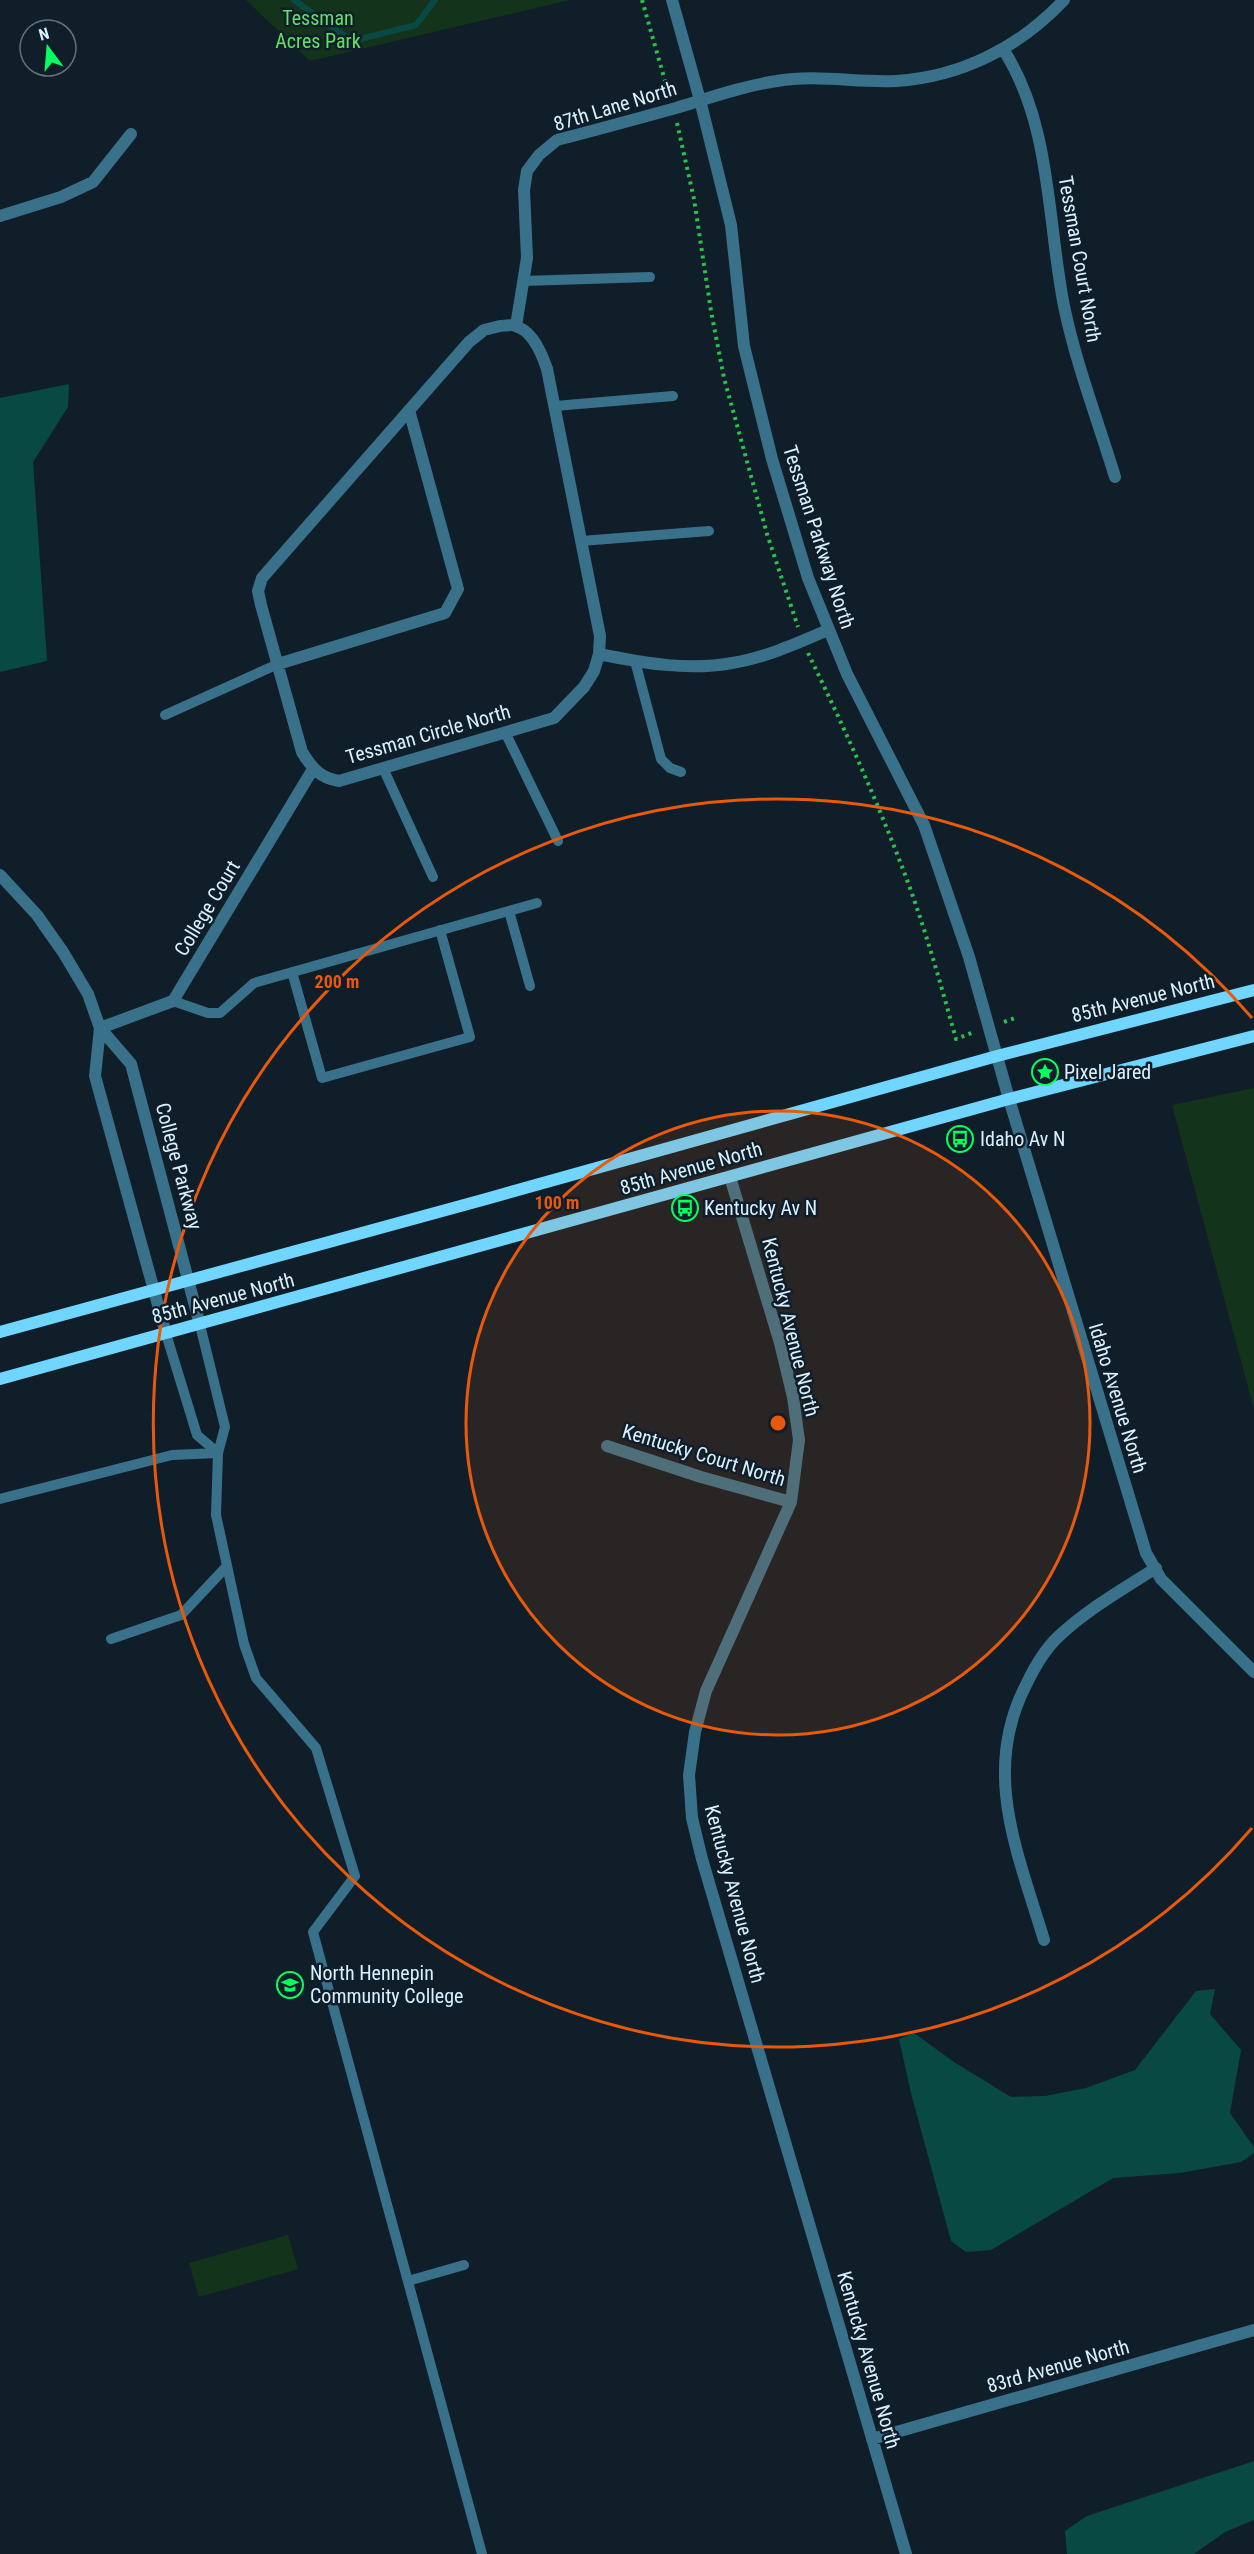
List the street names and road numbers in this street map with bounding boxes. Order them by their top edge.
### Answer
street label: 87th Lane North [551,76,679,136]
street label: Tessman Court North [1054,174,1106,344]
street label: Tessman Parkway North [778,442,860,632]
street label: Tessman Circle North [343,699,513,769]
street label: College Court [169,856,245,960]
street label: 85th Avenue North [1069,969,1217,1027]
street label: College Parkway [151,1100,207,1232]
street label: 85th Avenue North [617,1136,765,1200]
street label: Kentucky Avenue North [757,1235,825,1419]
street label: 85th Avenue North [149,1267,297,1329]
street label: Idaho Avenue North [1084,1320,1152,1476]
street label: Kentucky Court North [620,1419,788,1491]
street label: Kentucky Avenue North [700,1802,770,1986]
street label: Kentucky Avenue North [832,2269,906,2451]
street label: 83rd Avenue North [984,2334,1132,2398]

